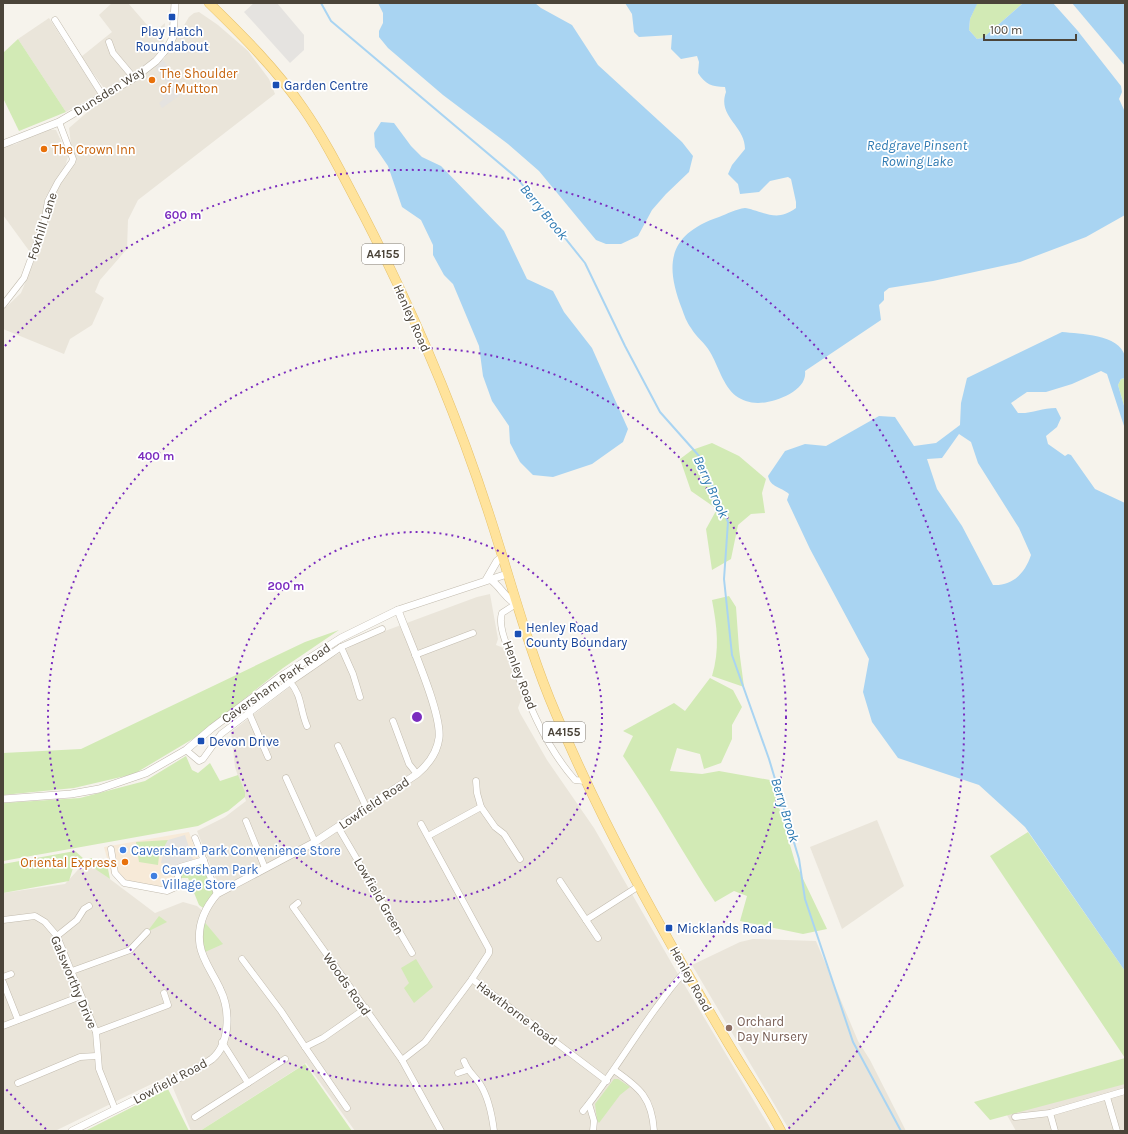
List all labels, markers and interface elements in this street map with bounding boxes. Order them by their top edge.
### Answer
marker: Play Hatch Roundabout [167,12,177,22]
scale bar [984,16,1076,42]
text: 100 m [990,23,1022,37]
place label: Play Hatch Roundabout [135,24,209,54]
street label: Dunsden Way [71,63,147,119]
place label: The Shoulder of Mutton [160,66,238,96]
marker: The Shoulder of Mutton [147,75,157,85]
place label: Garden Centre [284,78,369,93]
marker: Garden Centre [271,80,281,90]
water label: Redgrave Pinsent Rowing Lake [867,137,967,170]
place label: The Crown Inn [52,142,136,157]
marker: The Crown Inn [39,144,49,154]
water label: Berry Brook [516,181,572,244]
street label: Foxhill Lane [24,190,60,262]
text: 600 m [165,208,201,222]
road number: A4155 [362,244,404,264]
street label: Henley Road [390,282,434,354]
text: 400 m [138,449,174,463]
water label: Berry Brook [690,453,733,522]
text: 200 m [268,579,304,593]
place label: Henley Road County Boundary [526,620,627,650]
marker: Henley Road County Boundary [513,629,523,639]
street label: Henley Road [500,638,540,712]
street label: Caversham Park Road [219,640,333,726]
centre of rings [410,710,424,724]
road number: A4155 [543,722,585,742]
place label: Devon Drive [209,734,280,749]
marker: Devon Drive [196,736,206,746]
street label: Lowfield Road [336,774,412,832]
water label: Berry Brook [767,776,803,845]
place label: Caversham Park Convenience Store [131,843,341,858]
marker: Caversham Park Convenience Store [118,845,128,855]
place label: Oriental Express [20,855,117,870]
street label: Lowfield Green [351,855,407,937]
marker: Oriental Express [120,857,130,867]
place label: Caversham Park Village Store [162,862,259,892]
marker: Caversham Park Village Store [149,871,159,881]
place label: Micklands Road [677,921,772,936]
marker: Micklands Road [664,923,674,933]
street label: Galsworthy Drive [48,933,100,1031]
street label: Henley Road [667,944,715,1014]
street label: Woods Road [320,950,374,1018]
street label: Hawthorne Road [474,978,560,1048]
place label: Orchard Day Nursery [737,1014,808,1044]
marker: Orchard Day Nursery [724,1023,734,1033]
street label: Lowfield Road [130,1055,210,1107]

